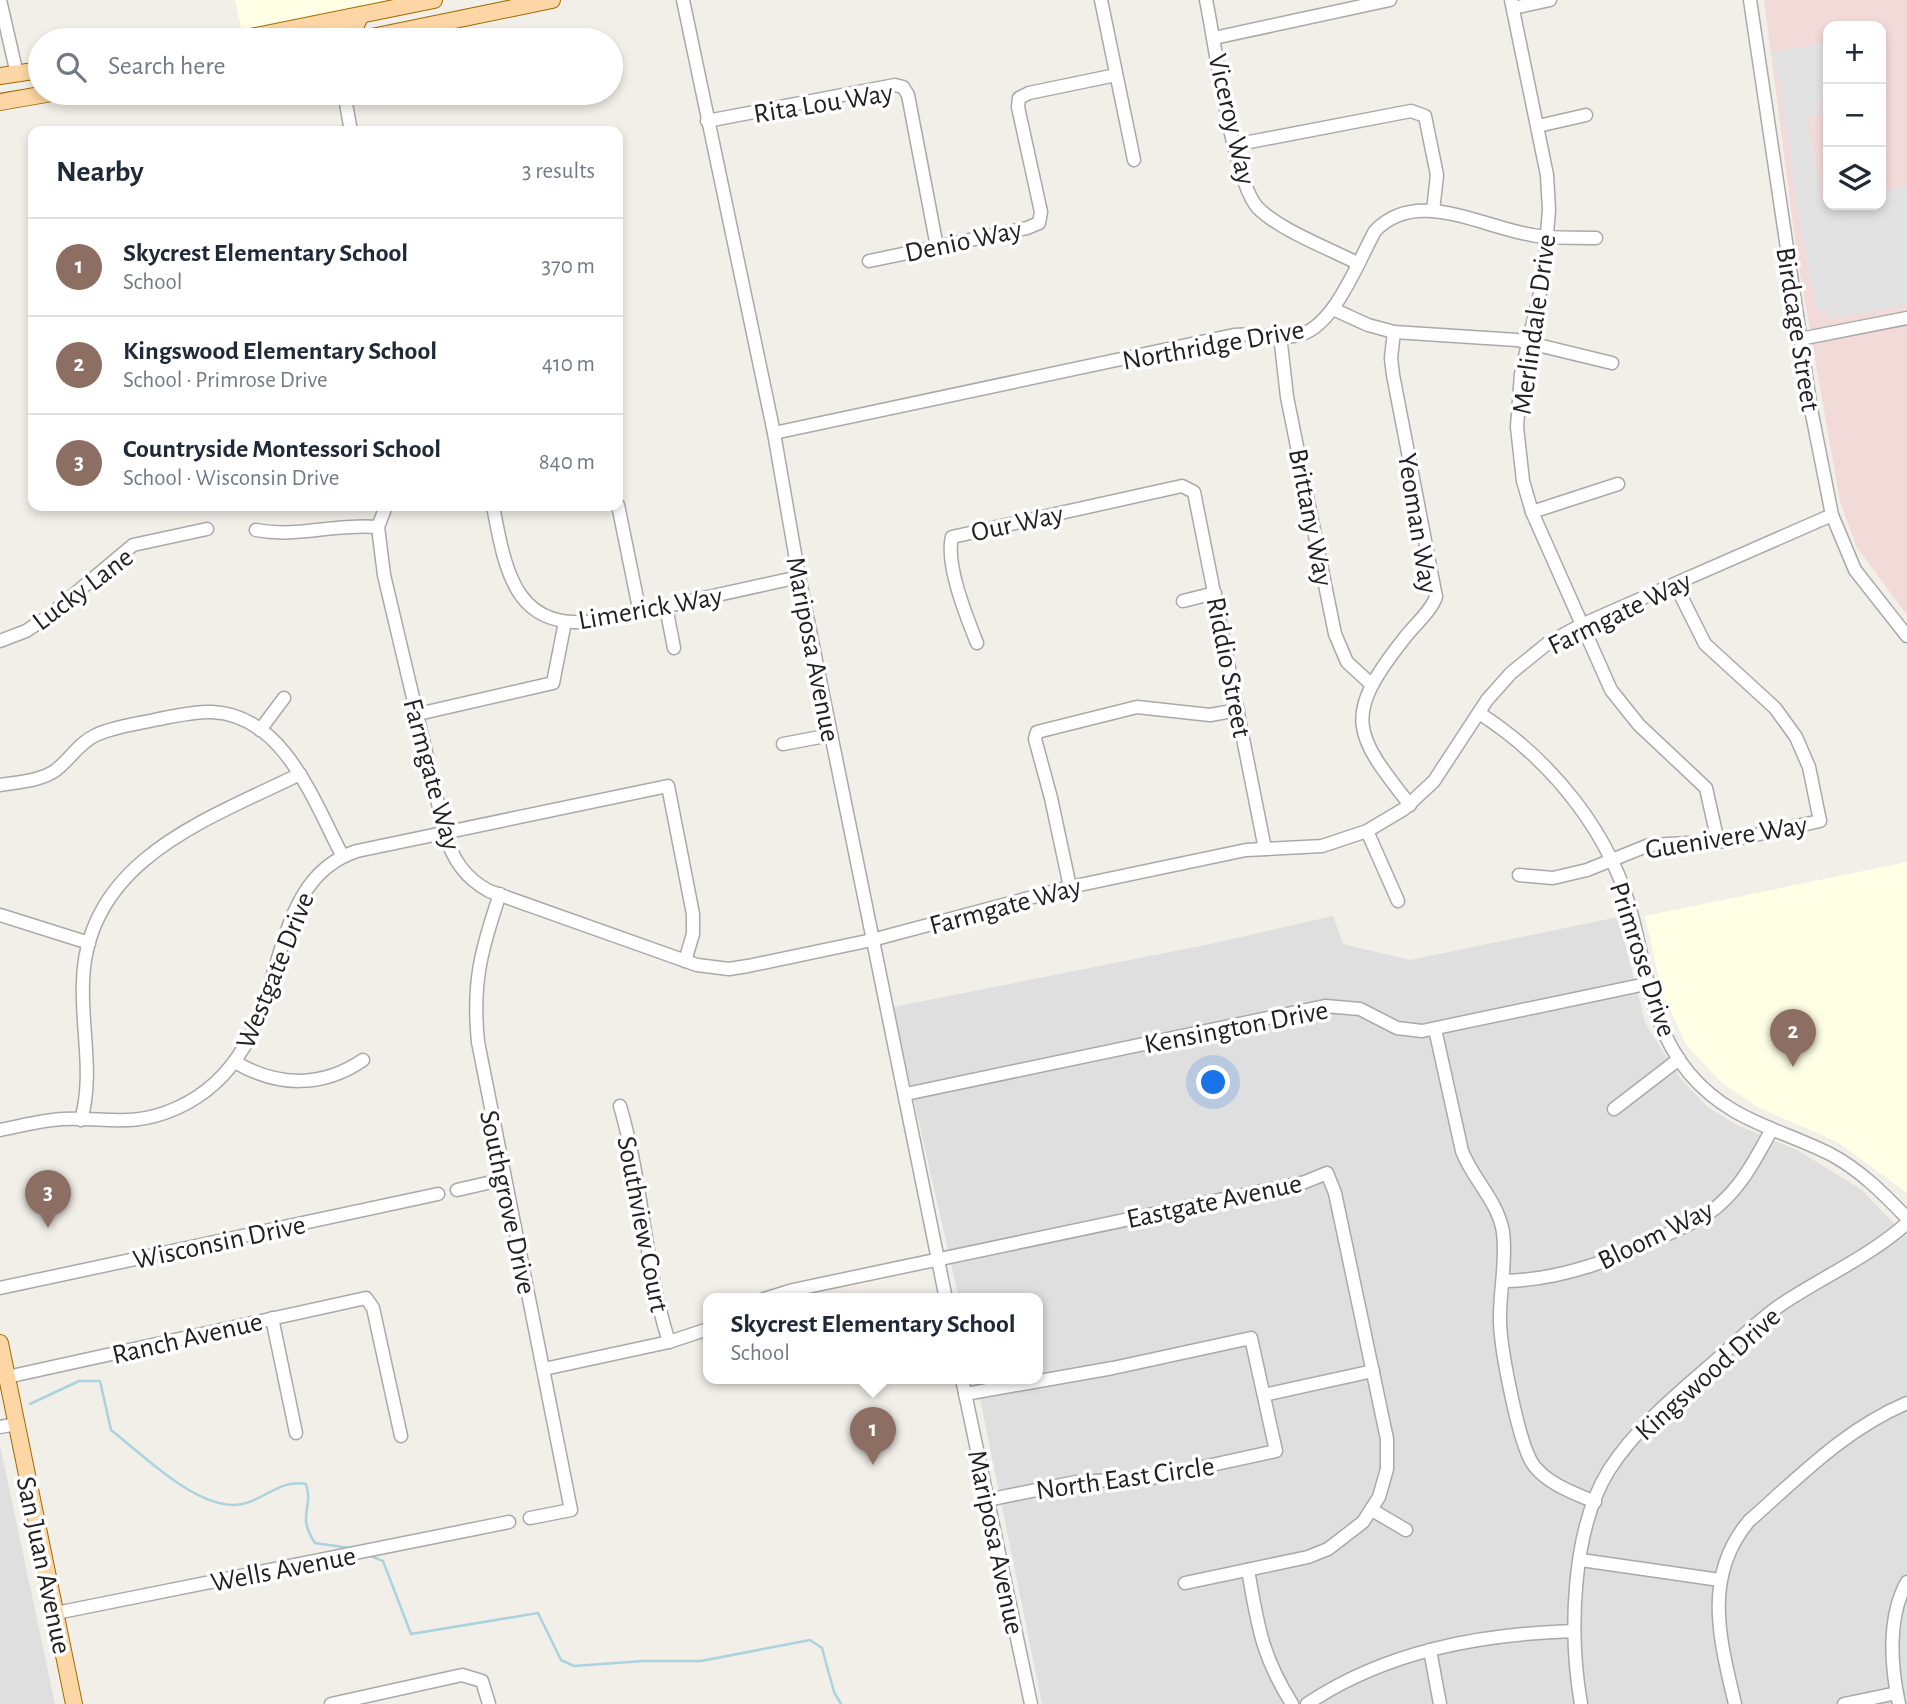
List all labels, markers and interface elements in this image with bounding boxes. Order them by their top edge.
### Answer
map controls [1823,21,1886,210]
button: + [1823,21,1886,84]
search box [28,28,623,105]
icon: search [52,48,90,86]
street label: Viceroy Way [1202,51,1260,188]
text: Search here [108,53,226,79]
street label: Rita Lou Way [752,79,895,129]
button: − [1823,84,1886,147]
button: layers [1823,147,1886,210]
text: Nearby [56,157,144,187]
text: 3 results [522,160,595,183]
street label: Denio Way [902,216,1024,268]
street label: Merlindale Drive [1508,232,1561,416]
text: Skycrest Elementary School [123,240,408,266]
street label: Birdcage Street [1770,245,1824,413]
text: 1 [75,255,83,278]
text: 370 m [542,255,595,278]
text: School [123,271,182,294]
street label: Northridge Drive [1120,316,1306,376]
text: Kingswood Elementary School [123,338,437,364]
text: 2 [74,353,84,376]
text: 410 m [542,353,595,376]
text: School · Primrose Drive [123,369,328,392]
text: Countryside Montessori School [123,436,441,462]
street label: Brittany Way [1283,446,1337,589]
text: 3 [74,451,84,474]
text: 840 m [539,451,595,474]
street label: Yeoman Way [1392,451,1442,595]
text: School · Wisconsin Drive [123,467,339,490]
street label: Our Way [969,501,1066,547]
street label: Lucky Lane [28,543,139,636]
street label: Mariposa Avenue [780,555,844,744]
street label: Farmgate Way [1544,567,1696,661]
street label: Limerick Way [576,583,725,635]
street label: Riddio Street [1201,595,1255,740]
street label: Farmgate Way [397,696,465,853]
street label: Guenivere Way [1643,811,1809,865]
street label: Farmgate Way [927,873,1084,941]
street label: Primrose Drive [1604,879,1680,1041]
street label: Westgate Drive [232,889,320,1053]
street label: Kensington Drive [1142,996,1331,1060]
pin: 2 [1770,1009,1816,1067]
your location [1196,1065,1230,1099]
street label: Southgrove Drive [474,1108,540,1297]
street label: Southview Court [611,1134,673,1315]
pin: 3 [25,1170,71,1228]
street label: Eastgate Avenue [1124,1170,1305,1234]
street label: Bloom Way [1594,1196,1718,1276]
street label: Wisconsin Drive [131,1211,308,1275]
popup [703,1293,1043,1384]
street label: Kingswood Drive [1631,1303,1786,1446]
street label: Ranch Avenue [109,1308,265,1370]
text: Skycrest Elementary School [730,1311,1016,1337]
text: School [730,1342,790,1365]
pin: 1 [850,1407,896,1465]
street label: Mariposa Avenue [962,1448,1028,1637]
street label: North East Circle [1034,1453,1216,1505]
street label: San Juan Avenue [11,1474,75,1657]
street label: Wells Avenue [208,1542,358,1598]

